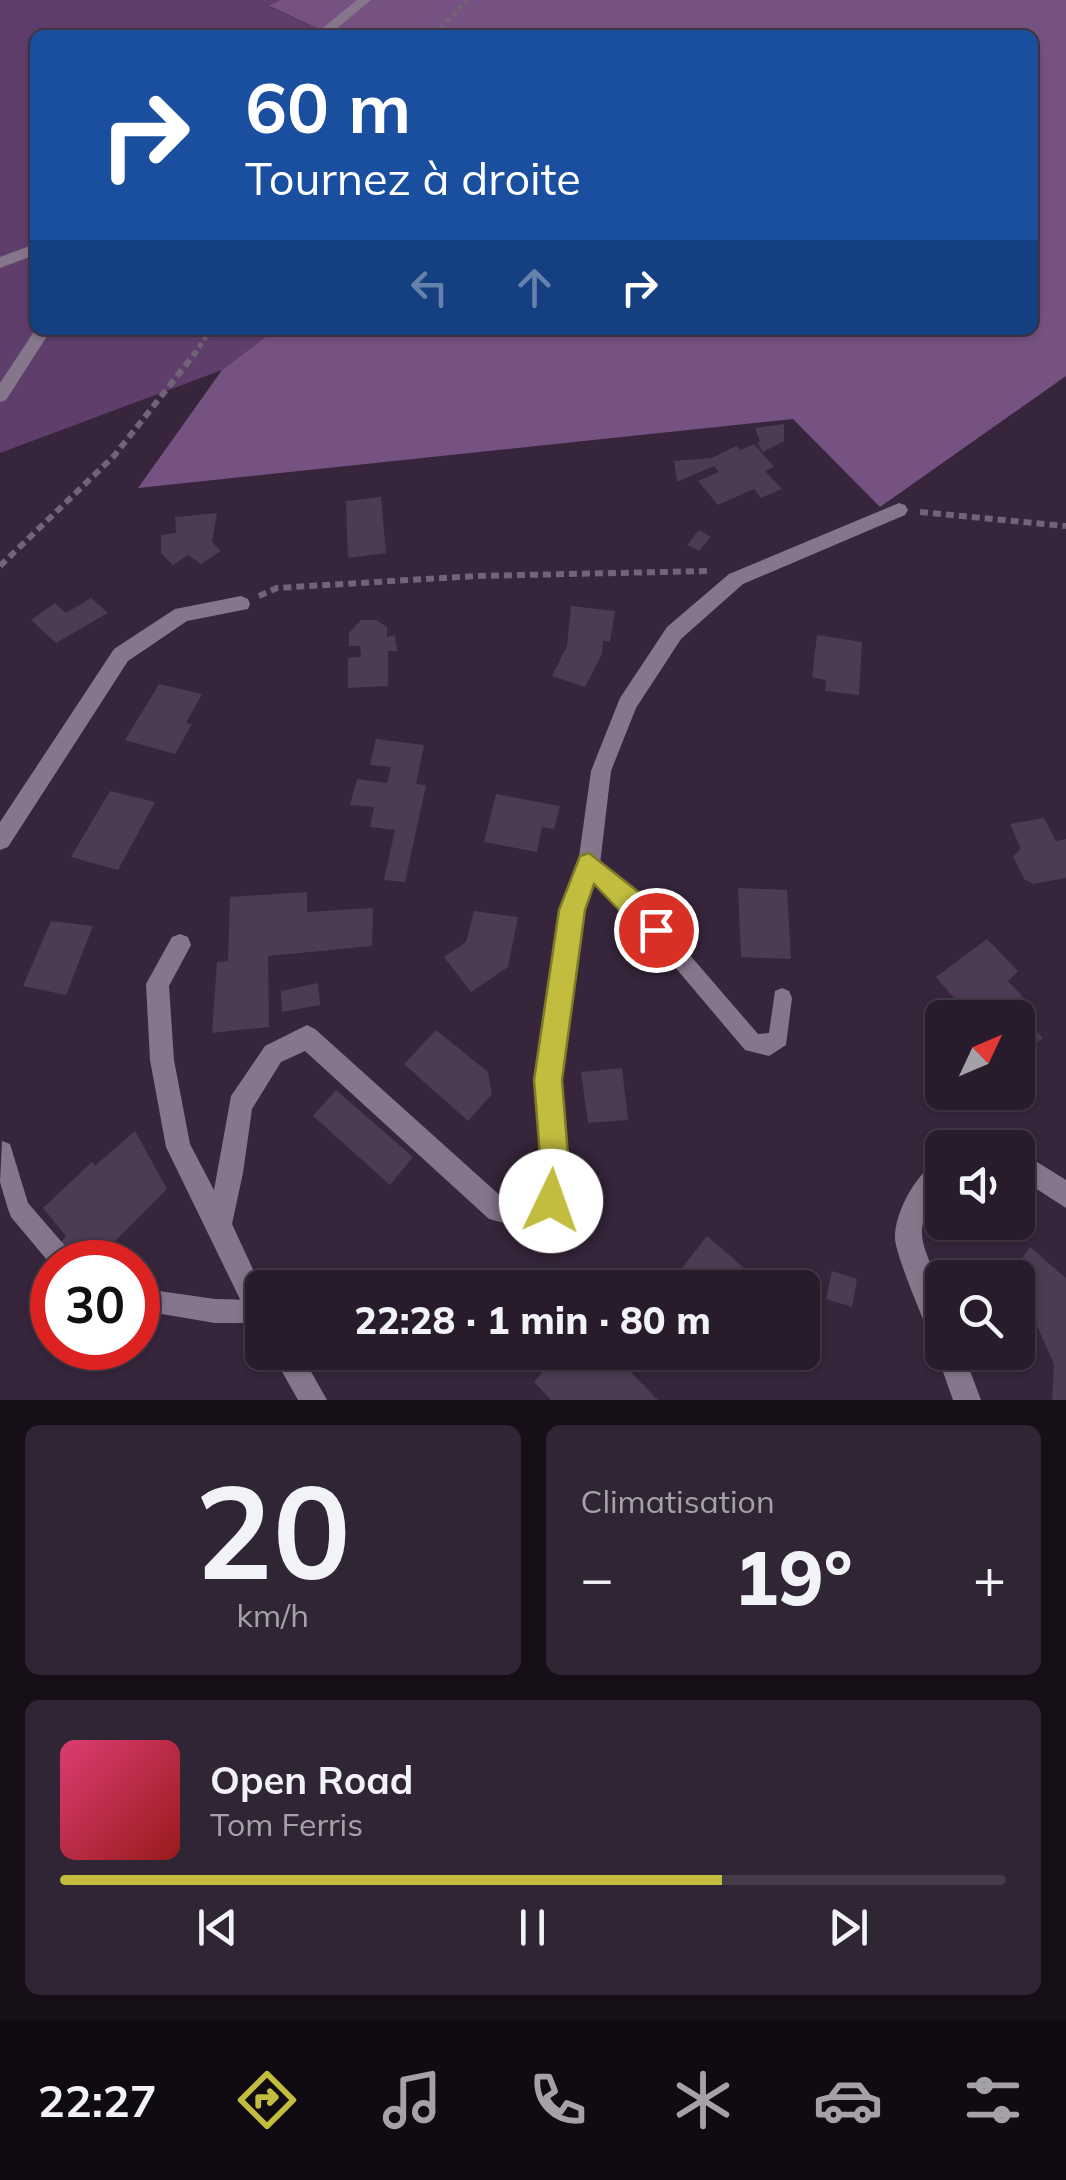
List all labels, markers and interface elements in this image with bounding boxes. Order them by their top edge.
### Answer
text: 60 m [245,63,411,151]
icon: right [80,70,210,200]
text: Tournez à droite [245,150,581,206]
icon: left [402,260,457,315]
icon: ahead [507,260,562,315]
icon: right [612,260,667,315]
pin [614,888,699,973]
icon: arrive [629,903,684,958]
north arrow [925,1000,1035,1110]
map controls [925,1000,1035,1370]
button: sound [925,1130,1035,1240]
position arrow [499,1149,603,1253]
speed limit sign: 30 [30,1240,160,1370]
button: search [925,1260,1035,1370]
text: 22:28 · 1 min · 80 m [354,1296,711,1344]
text: 20 [195,1448,351,1612]
text: Climatisation [581,1481,775,1521]
text: 19° [734,1530,853,1624]
text: − [581,1543,614,1612]
text: + [973,1543,1006,1612]
text: km/h [237,1595,309,1635]
text: Open Road [210,1756,413,1804]
text: Tom Ferris [210,1804,363,1844]
icon: previous [190,1900,245,1955]
icon: pause [505,1900,560,1955]
icon: next [821,1900,876,1955]
icon: directions [232,2065,302,2135]
icon: music [377,2065,447,2135]
icon: phone [523,2065,593,2135]
icon: climate [668,2065,738,2135]
icon: car [813,2065,883,2135]
icon: filters [958,2065,1028,2135]
text: 22:27 [38,2072,157,2128]

